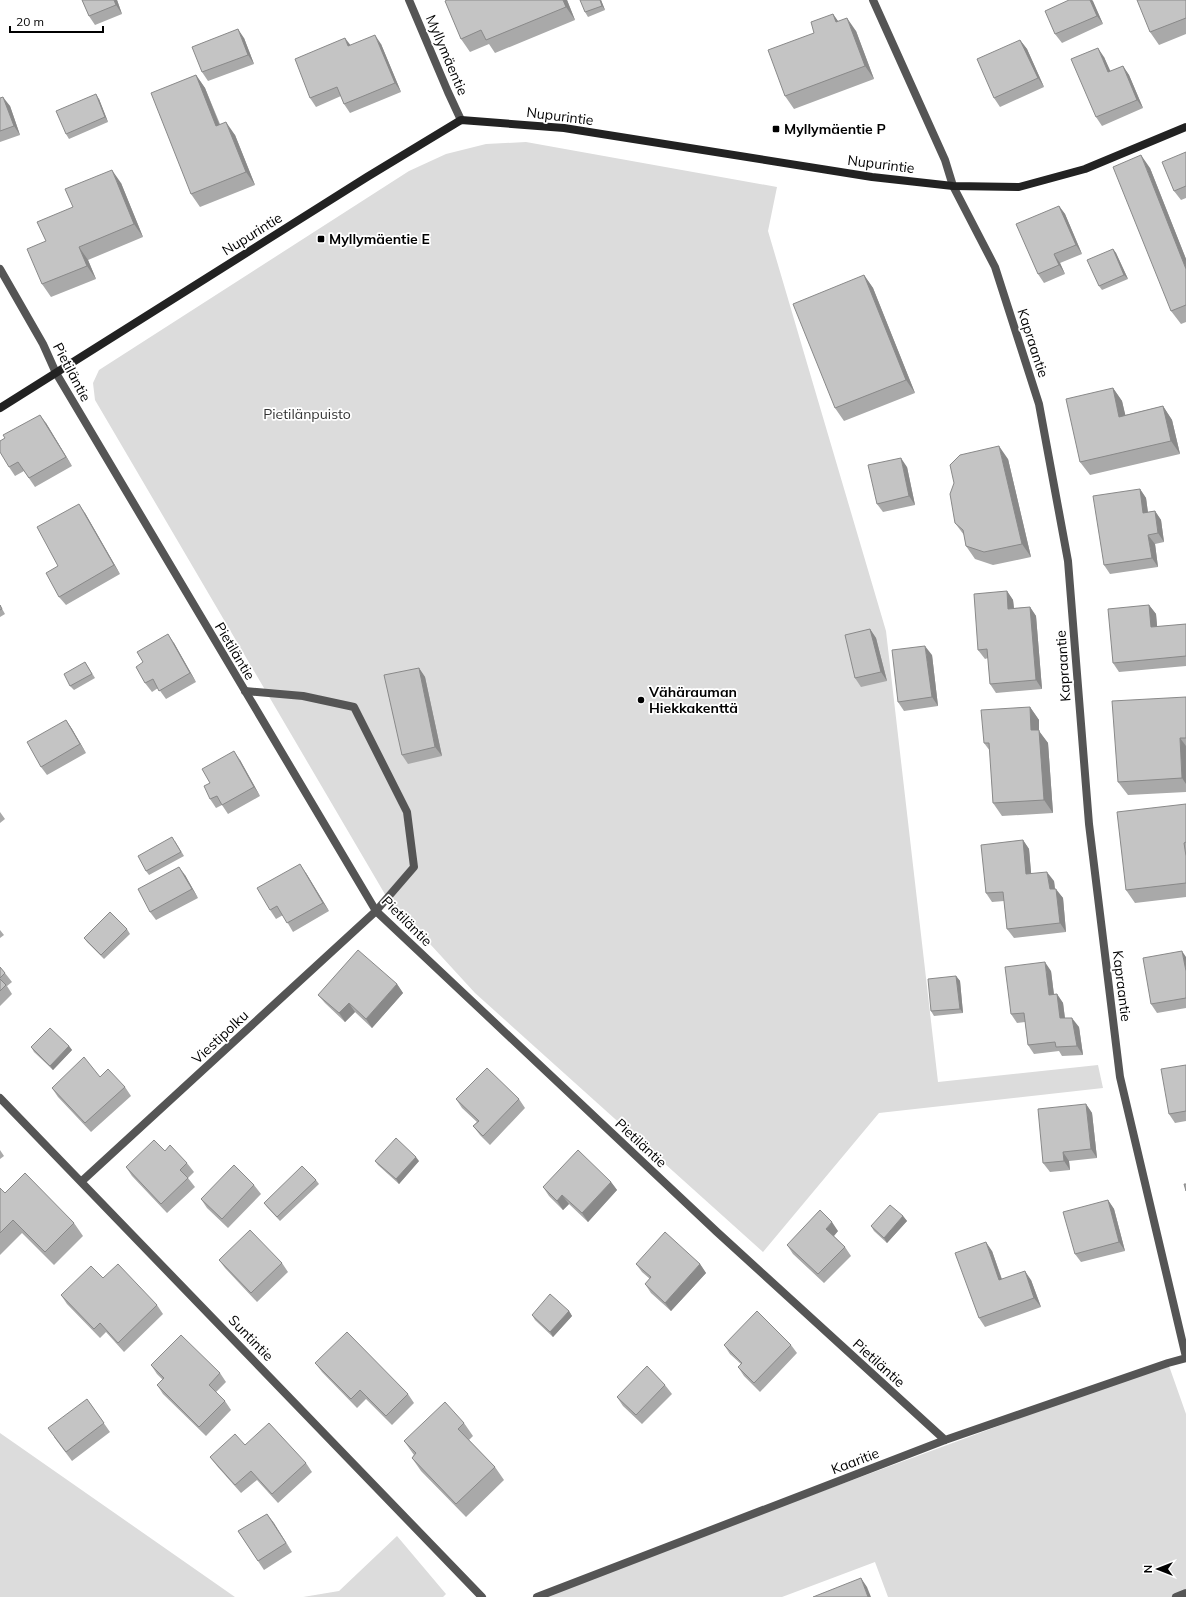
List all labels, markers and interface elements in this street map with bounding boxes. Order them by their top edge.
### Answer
scale bar [10,8,103,34]
street label: Myllymäentie [422,12,472,98]
text: 20 m [16,14,44,29]
street label: Nupurintie [525,103,595,129]
place label: Myllymäentie P [784,120,886,138]
marker: Myllymäentie P [771,124,781,134]
street label: Nupurintie [846,151,916,177]
street label: Nupurintie [219,208,285,260]
place label: Myllymäentie E [329,230,430,248]
marker: Myllymäentie E [316,234,326,244]
street label: Kapraantie [1013,306,1053,380]
street label: Pietiläntie [49,339,95,405]
park label: Pietilänpuisto [263,405,351,423]
street label: Pietiläntie [211,619,259,683]
street label: Kapraantie [1052,630,1074,702]
place label: Vähärauman Hiekkakenttä [648,683,738,717]
marker: Vähärauman Hiekkakenttä [636,695,646,705]
street label: Pietiläntie [378,892,436,950]
street label: Kapraantie [1109,949,1135,1023]
street label: Viestipolku [188,1006,252,1068]
street label: Pietiläntie [611,1115,671,1171]
street label: Suntintie [225,1311,277,1365]
street label: Pietiläntie [849,1335,909,1391]
street label: Kaaritie [828,1444,882,1478]
north arrow [1138,1549,1178,1589]
text: N [1141,1565,1155,1573]

